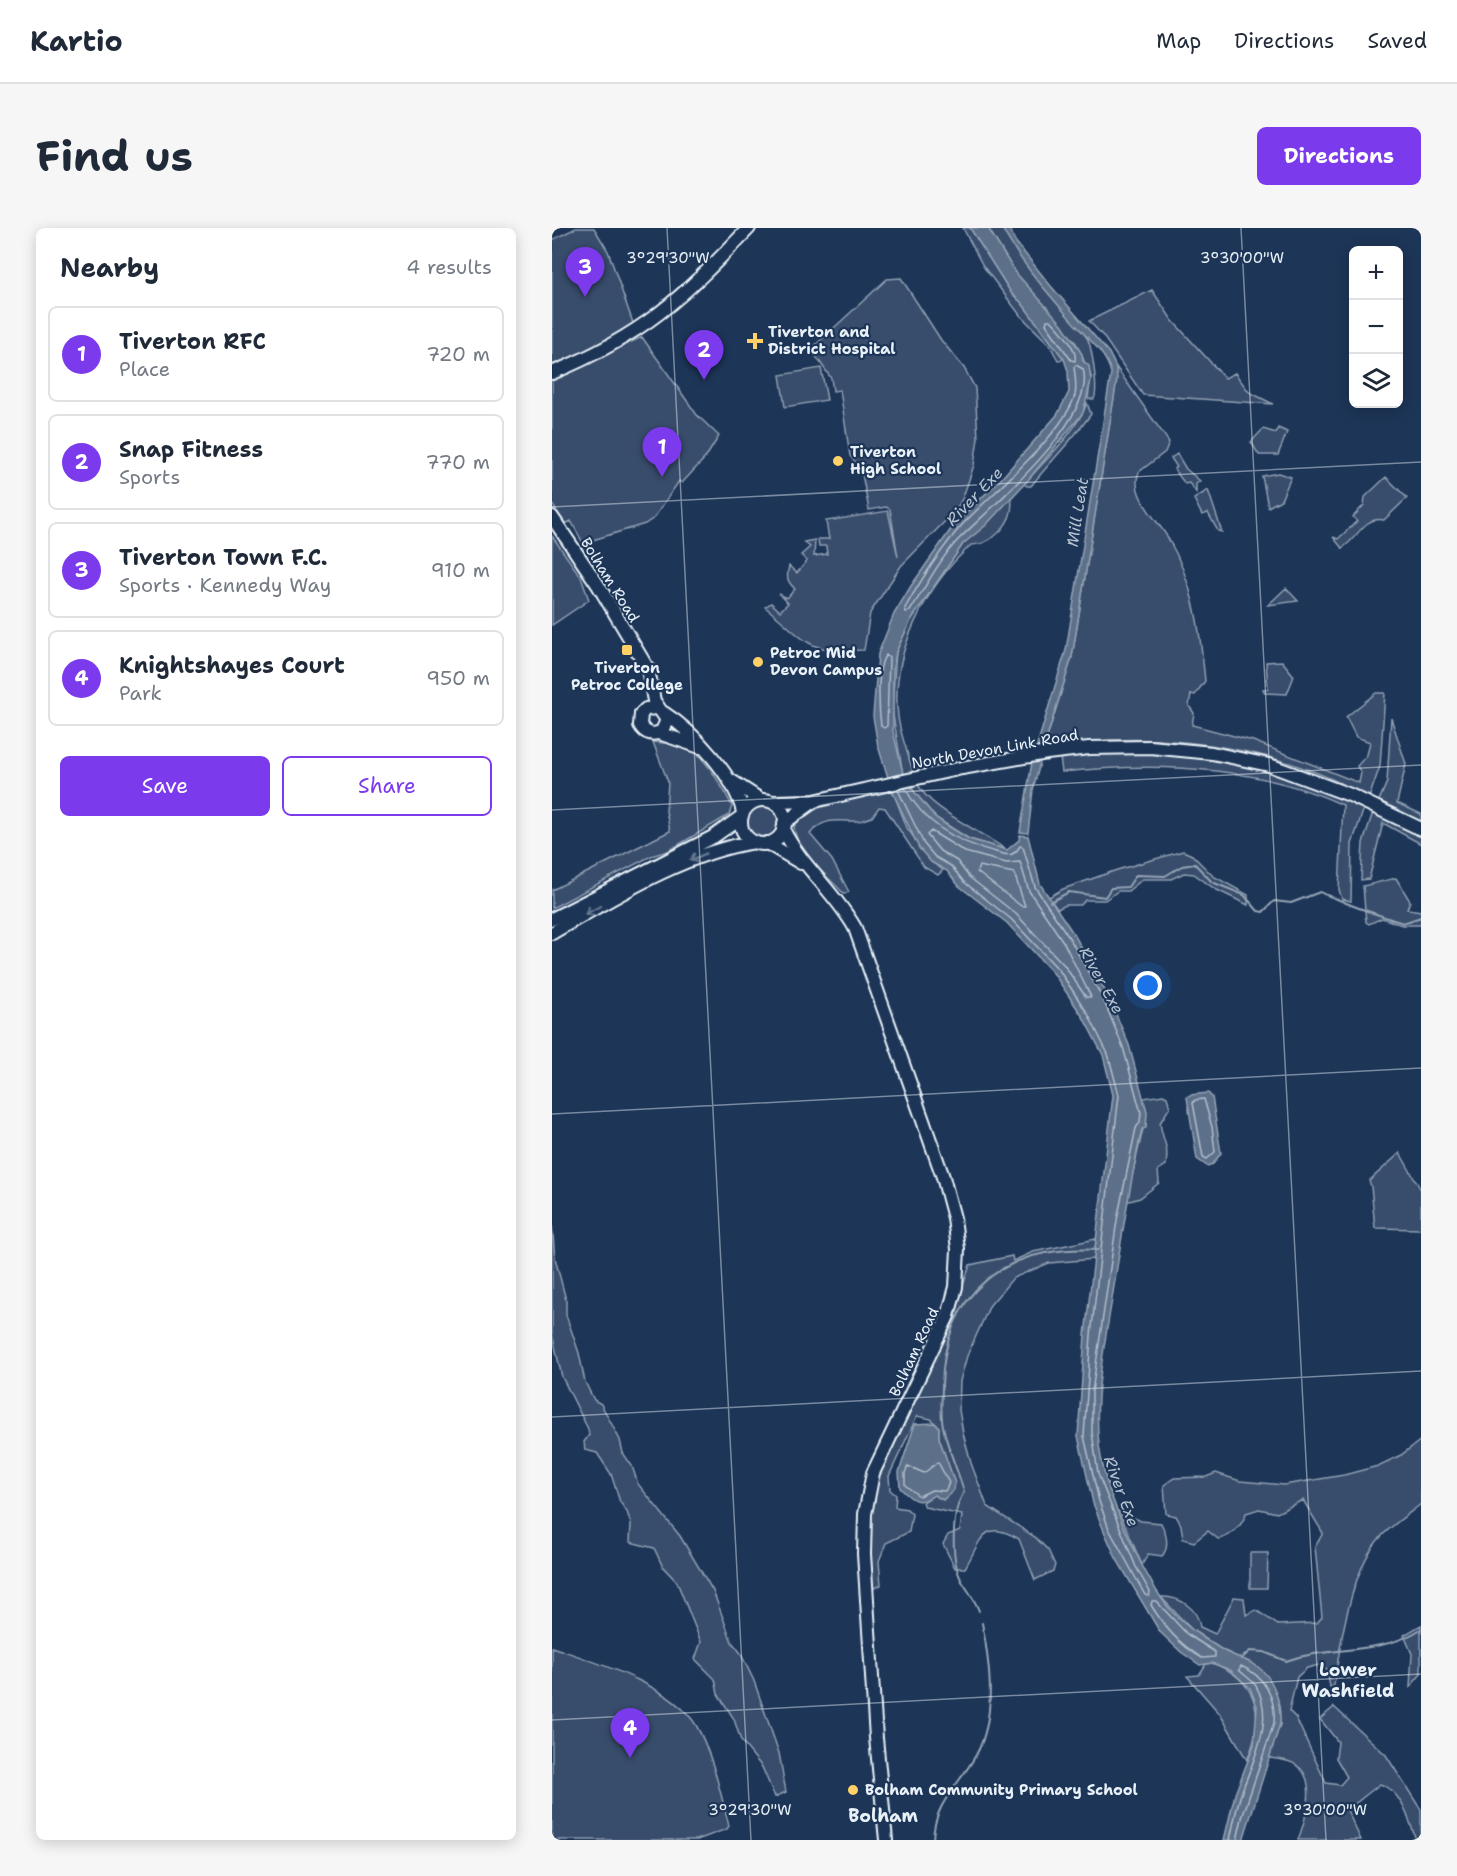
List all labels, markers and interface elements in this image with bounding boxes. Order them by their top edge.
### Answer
text: Kartio [30,22,123,60]
text: Map [1156,27,1201,55]
text: Directions [1234,27,1334,55]
text: Saved [1367,27,1427,55]
button: Directions [1257,127,1421,185]
text: Find us [36,128,193,184]
map controls [1349,246,1403,408]
button: + [1349,246,1403,300]
pin: 3 [566,248,604,297]
text: 3°29'30"W [626,248,710,268]
text: 3°30'00"W [1200,248,1284,268]
text: Nearby [60,250,159,285]
text: 4 results [406,254,492,280]
button: − [1349,300,1403,354]
place label: Tiverton and District Hospital [768,322,896,359]
text: Tiverton RFC [119,327,266,356]
pin: 2 [684,330,724,380]
marker: Tiverton and District Hospital [746,332,764,350]
text: 1 [77,341,86,367]
text: 720 m [426,341,490,367]
button: layers [1349,354,1403,408]
text: Place [119,356,170,382]
pin: 1 [642,428,682,477]
text: Snap Fitness [119,435,263,464]
place label: Tiverton High School [850,442,941,479]
text: 2 [75,449,89,475]
text: 770 m [426,449,490,475]
marker: Tiverton High School [831,454,845,468]
water label: River Exe [941,463,1007,530]
text: Sports [119,464,180,490]
water label: Mill Leat [1062,476,1093,548]
street label: Bolham Road [576,534,644,627]
text: Tiverton Town F.C. [119,543,328,572]
text: 3 [75,557,89,583]
text: 910 m [431,557,490,583]
text: Sports · Kennedy Way [119,572,331,598]
marker: Tiverton Petroc College [620,643,634,657]
place label: Petroc Mid Devon Campus [770,643,882,680]
text: Knightshayes Court [119,651,345,680]
marker: Petroc Mid Devon Campus [751,655,765,669]
place label: Tiverton Petroc College [571,658,683,695]
text: 4 [75,665,89,691]
text: 950 m [426,665,490,691]
text: Park [119,680,162,706]
street label: North Devon Link Road [910,724,1081,774]
button: Save [60,756,270,816]
button: Share [282,756,492,816]
one-way arrow [690,852,708,864]
one-way arrow [585,904,602,916]
water label: River Exe [1075,943,1129,1018]
your location [1133,971,1162,1000]
street label: Bolham Road [885,1304,944,1400]
water label: River Exe [1099,1453,1144,1529]
district label: Lower Washfield [1302,1658,1394,1703]
pin: 4 [610,1708,650,1758]
place label: Bolham Community Primary School [865,1780,1138,1800]
marker: Bolham Community Primary School [846,1783,860,1797]
text: 3°29'30"W [708,1800,792,1820]
text: 3°30'00"W [1283,1800,1367,1820]
district label: Bolham [848,1804,918,1828]

